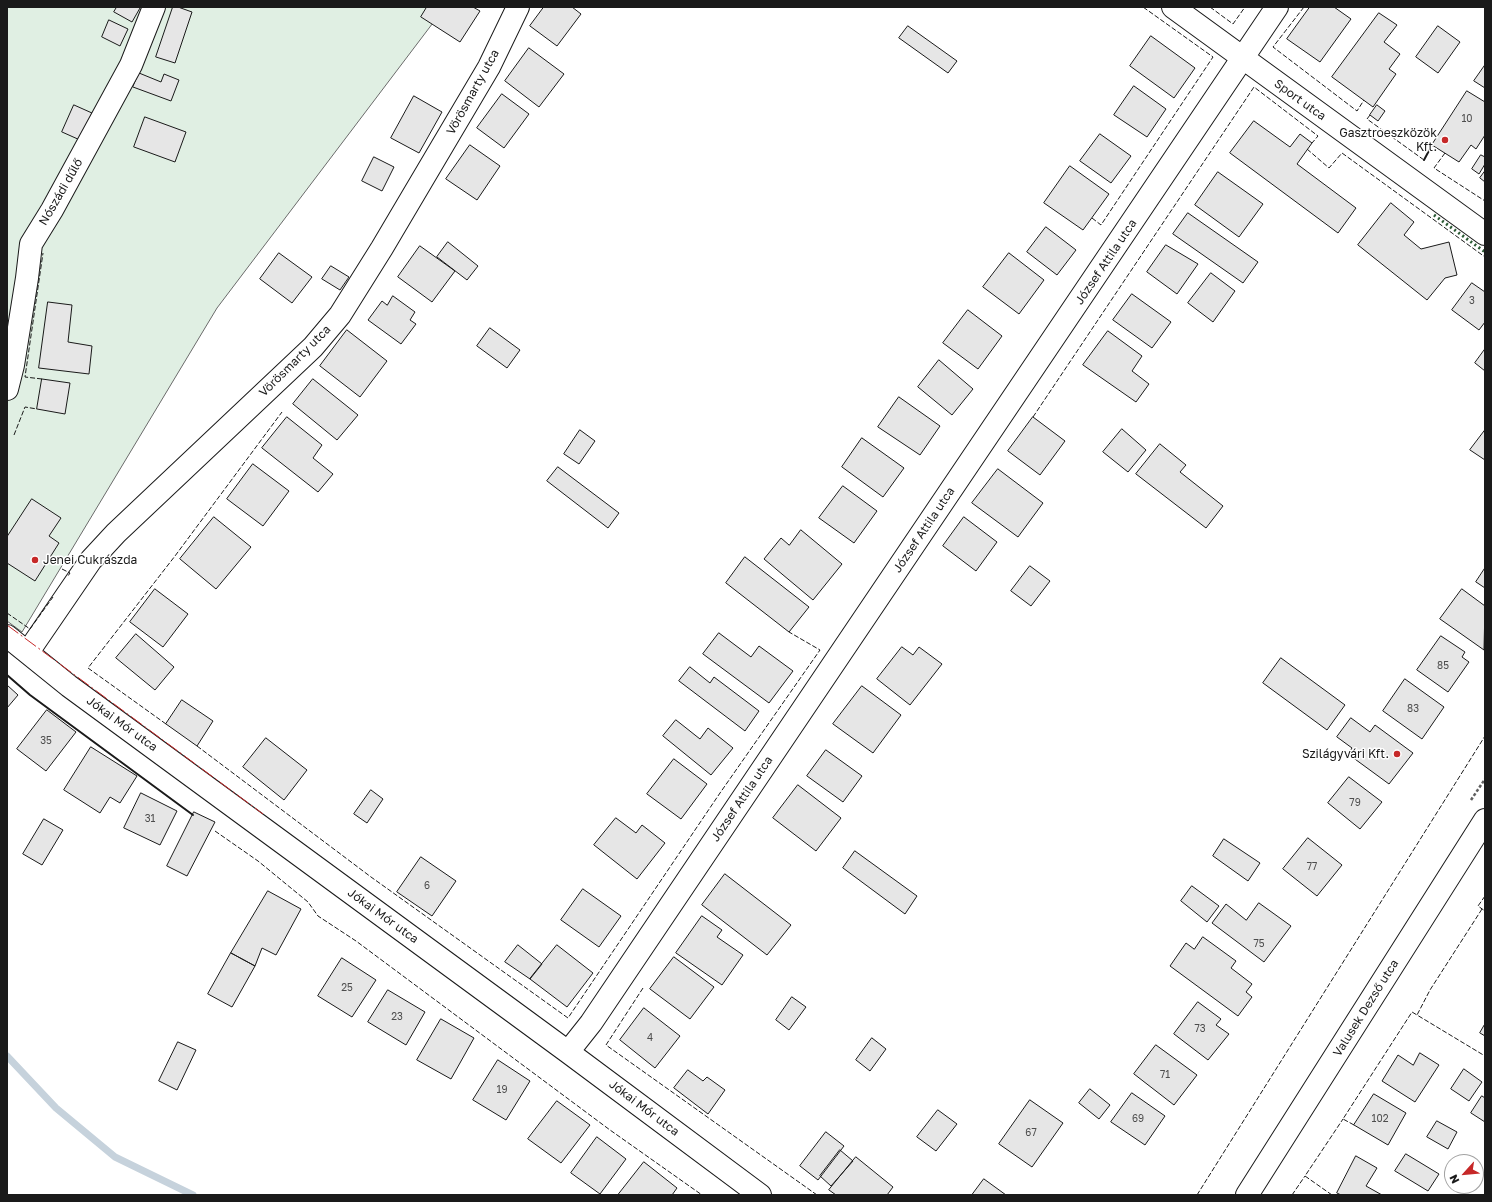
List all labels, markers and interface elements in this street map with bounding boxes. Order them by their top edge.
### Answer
street label: Vörösmarty utca [444,47,502,137]
street label: Sport utca [1271,76,1329,124]
house number: 10 [1461,113,1473,125]
place label: Gasztroeszközök Kft. [1339,126,1437,154]
marker: Gasztroeszközök Kft. [1440,135,1450,145]
street label: Nószádi dűlő [36,156,86,228]
street label: József Attila utca [1072,217,1140,307]
house number: 3 [1469,295,1475,307]
street label: Vörösmarty utca [256,322,334,400]
street label: József Attila utca [890,485,958,575]
place label: Jenei Cukrászda [43,553,137,567]
marker: Jenei Cukrászda [30,555,40,565]
house number: 85 [1437,660,1449,672]
street label: Jókai Mór utca [84,693,160,755]
house number: 83 [1407,703,1419,715]
house number: 35 [40,735,52,747]
place label: Szilágyvári Kft. [1302,747,1389,761]
marker: Szilágyvári Kft. [1392,749,1402,759]
street label: József Attila utca [708,754,776,844]
house number: 79 [1349,797,1361,809]
house number: 31 [145,813,155,825]
house number: 77 [1307,861,1317,873]
house number: 6 [424,880,430,892]
street label: Jókai Mór utca [345,885,421,947]
house number: 75 [1253,938,1265,950]
street label: Valusek Dezső utca [1330,957,1402,1059]
house number: 25 [341,982,353,994]
house number: 23 [391,1011,403,1023]
house number: 73 [1194,1023,1206,1035]
house number: 4 [647,1032,653,1044]
house number: 71 [1160,1069,1170,1081]
street label: Jókai Mór utca [606,1077,682,1139]
house number: 19 [497,1084,507,1096]
house number: 69 [1132,1113,1144,1125]
house number: 102 [1372,1113,1388,1125]
house number: 67 [1025,1127,1037,1139]
north arrow [1444,1154,1484,1194]
text: N [1446,1173,1461,1186]

